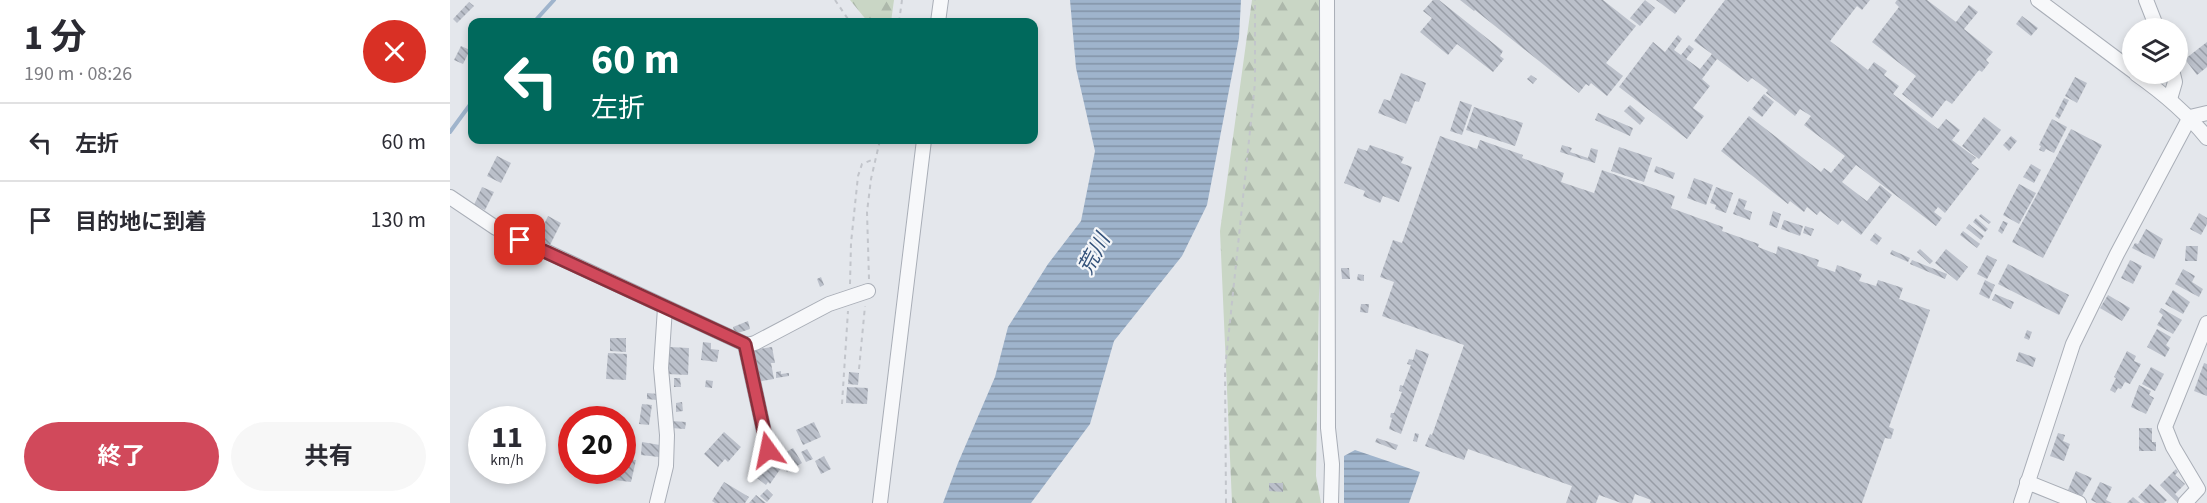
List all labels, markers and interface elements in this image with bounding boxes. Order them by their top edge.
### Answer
text: 1 分 [24,12,86,63]
map controls [2122,18,2188,84]
button: layers [2122,18,2188,84]
button: close [363,20,426,83]
text: 60 m [591,30,680,90]
icon: left [492,42,570,120]
text: 190 m · 08:26 [24,60,132,88]
text: 左折 [591,89,645,128]
icon: left [24,126,57,159]
text: 60 m [381,126,426,158]
text: 左折 [75,128,119,160]
icon: arrive [24,204,57,237]
text: 130 m [371,204,426,236]
text: 目的地に到着 [75,206,207,238]
pin [494,214,545,265]
icon: arrive [503,223,536,256]
water label: 荒川 [1071,227,1118,280]
speed limit sign: 20 [558,406,636,484]
text: 11 [491,416,523,459]
position arrow [736,418,800,482]
button: 終了 [24,422,219,491]
button: 共有 [231,422,426,491]
text: km/h [490,450,524,471]

